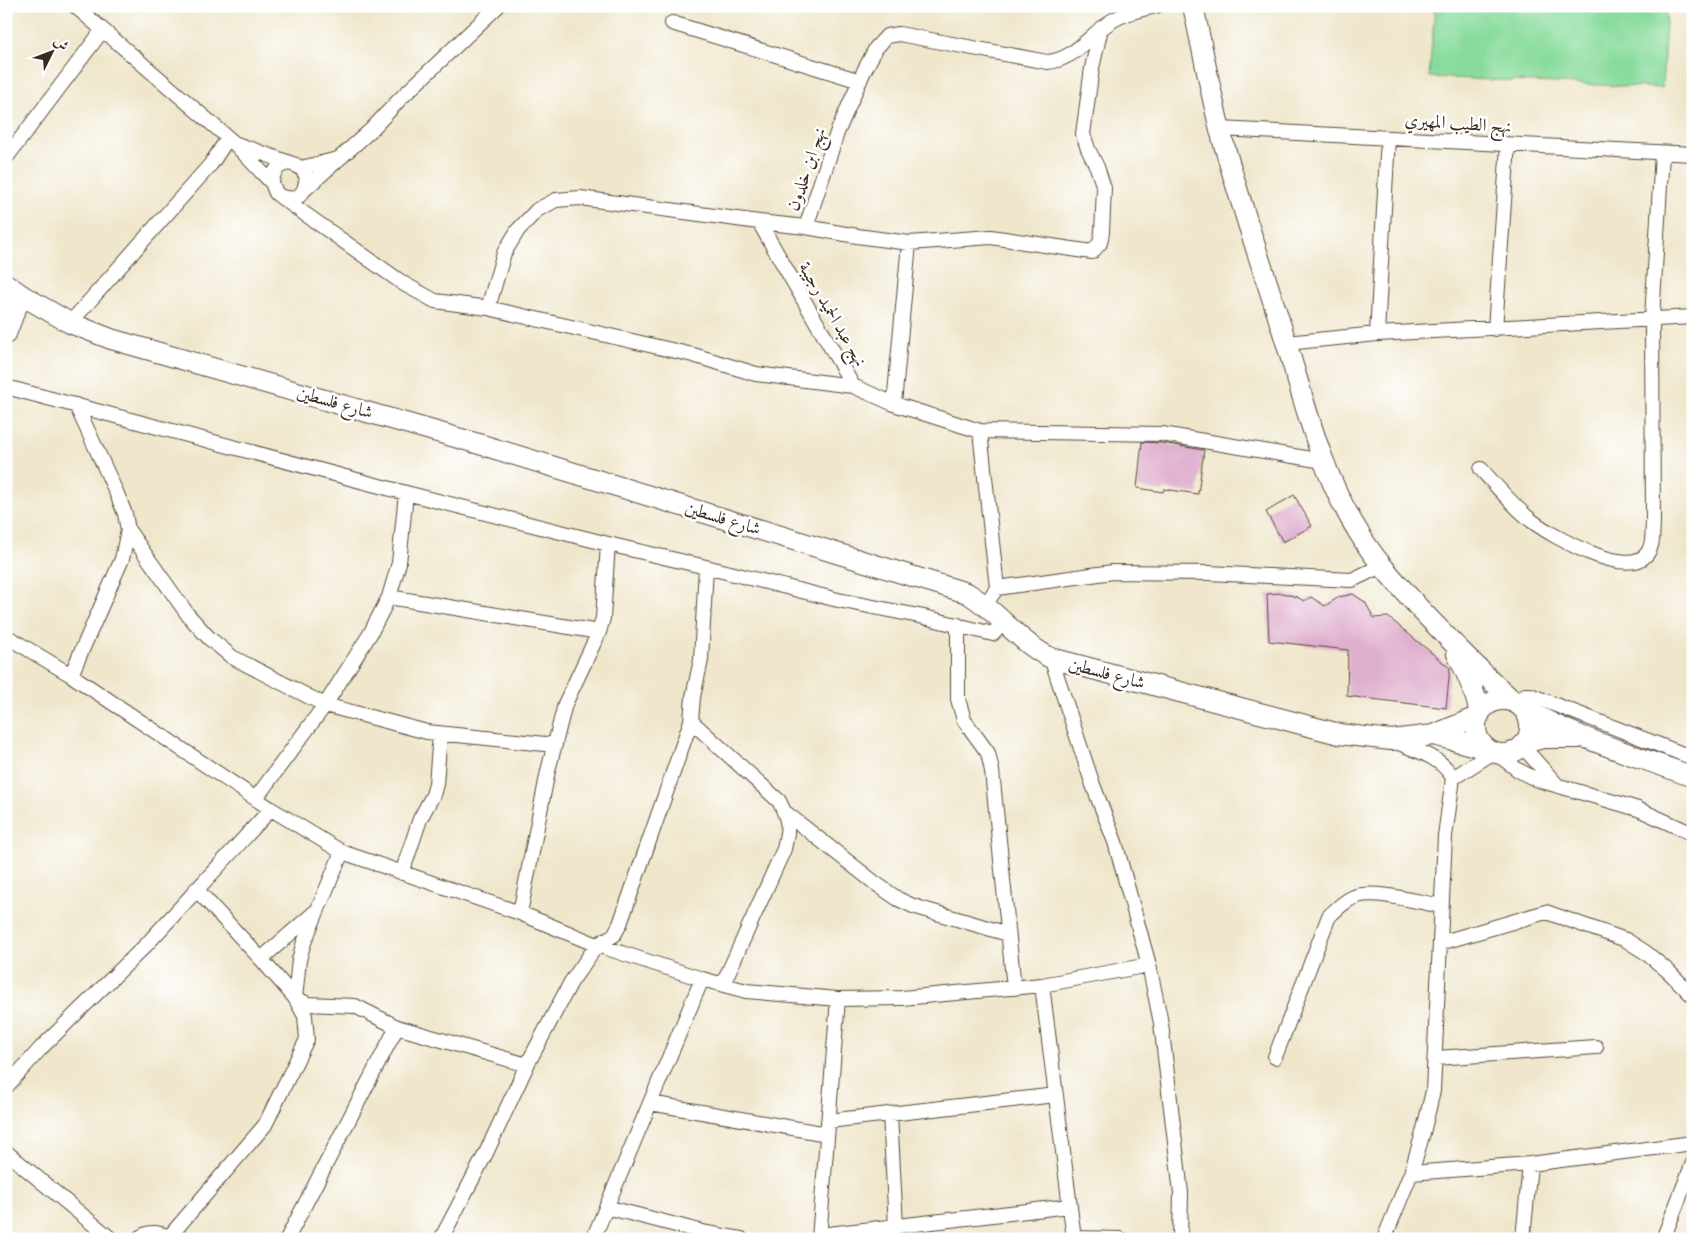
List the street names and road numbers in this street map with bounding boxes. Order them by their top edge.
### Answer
street label: نهج الطيب المهيري [1403,108,1512,143]
street label: نهج ابن خلدون [781,124,835,215]
street label: نهج عبد الحميد رجيبة [790,258,872,373]
street label: شارع فلسطين [293,381,375,427]
street label: شارع فلسطين [681,496,763,544]
street label: شارع فلسطين [1066,652,1147,698]

